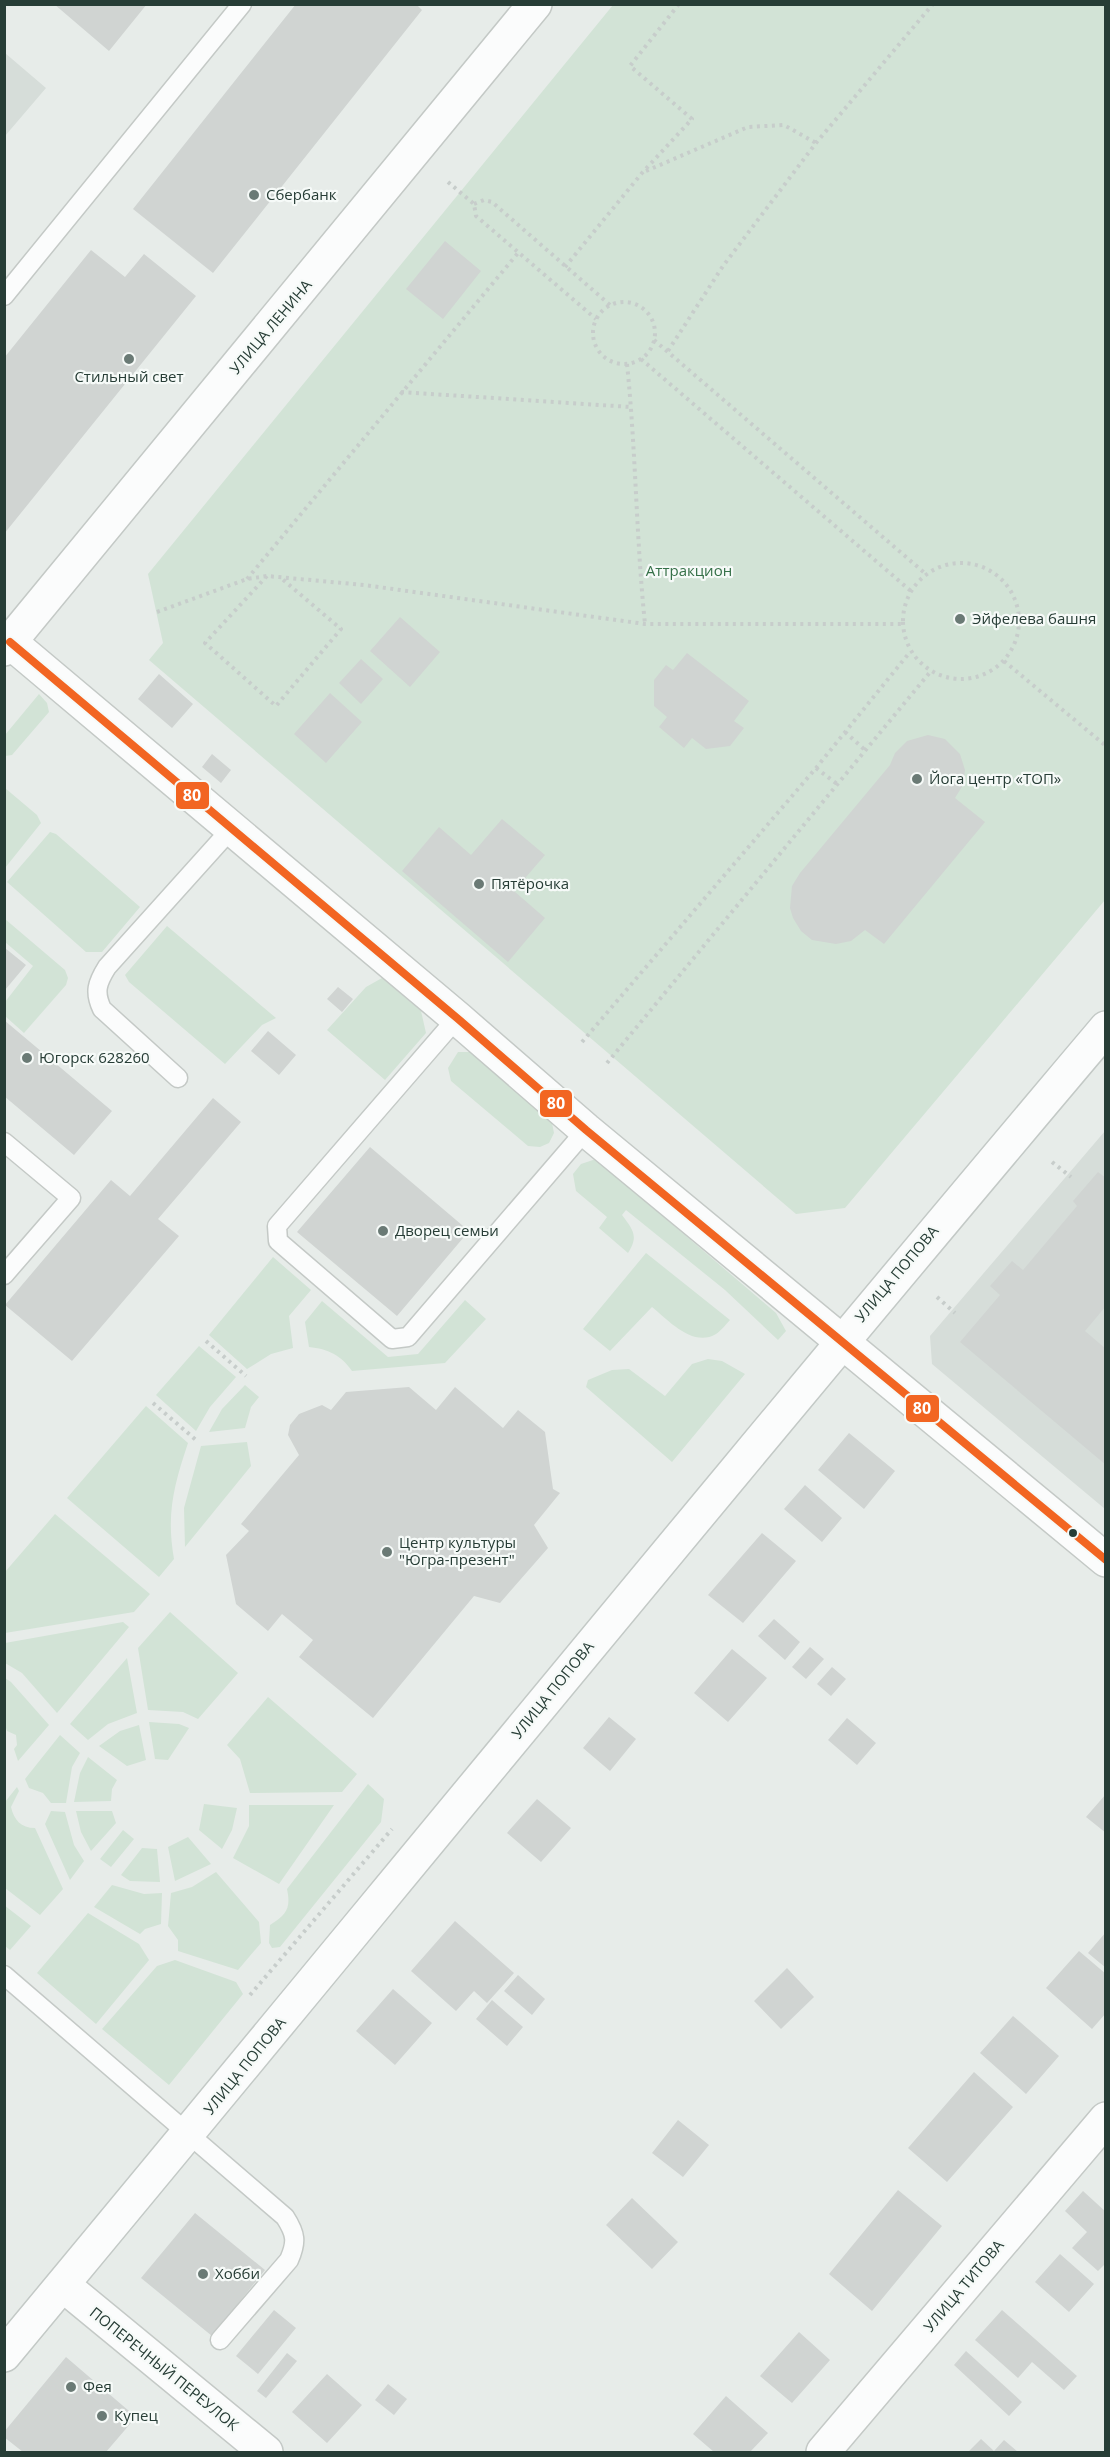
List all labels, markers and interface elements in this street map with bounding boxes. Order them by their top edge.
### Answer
place label: Сбербанк [266,184,337,204]
marker: Сбербанк [247,188,261,202]
street label: УЛИЦА ЛЕНИНА [225,275,316,378]
marker: Стильный свет [122,352,136,366]
place label: Стильный свет [74,366,184,386]
park label: Аттракцион [646,560,732,580]
place label: Эйфелева башня [972,608,1096,628]
marker: Эйфелева башня [953,612,967,626]
place label: Йога центр «ТОП» [929,768,1061,788]
marker: Йога центр «ТОП» [910,772,924,786]
line badge: 80 [175,781,210,810]
text: 80 [183,784,201,806]
place label: Пятёрочка [491,873,569,893]
marker: Пятёрочка [472,877,486,891]
place label: Югорск 628260 [39,1047,150,1067]
marker: Югорск 628260 [20,1051,34,1065]
line badge: 80 [539,1089,573,1118]
text: 80 [547,1092,565,1114]
place label: Дворец семьи [395,1220,499,1240]
street label: УЛИЦА ПОПОВА [850,1221,943,1326]
marker: Дворец семьи [376,1224,390,1238]
line badge: 80 [905,1394,940,1423]
text: 80 [913,1397,931,1419]
unlabelled marker [1067,1527,1079,1539]
place label: Центр культуры "Югра-презент" [399,1532,516,1569]
marker: Центр культуры "Югра-презент" [380,1545,394,1559]
street label: УЛИЦА ПОПОВА [507,1636,598,1742]
street label: УЛИЦА ПОПОВА [199,2012,290,2118]
street label: УЛИЦА ТИТОВА [919,2235,1008,2336]
place label: Хобби [215,2263,260,2283]
marker: Хобби [196,2267,210,2281]
street label: ПОПЕРЕЧНЫЙ ПЕРЕУЛОК [86,2302,244,2435]
place label: Фея [83,2376,112,2396]
marker: Фея [64,2380,78,2394]
place label: Купец [114,2405,158,2425]
marker: Купец [95,2409,109,2423]

